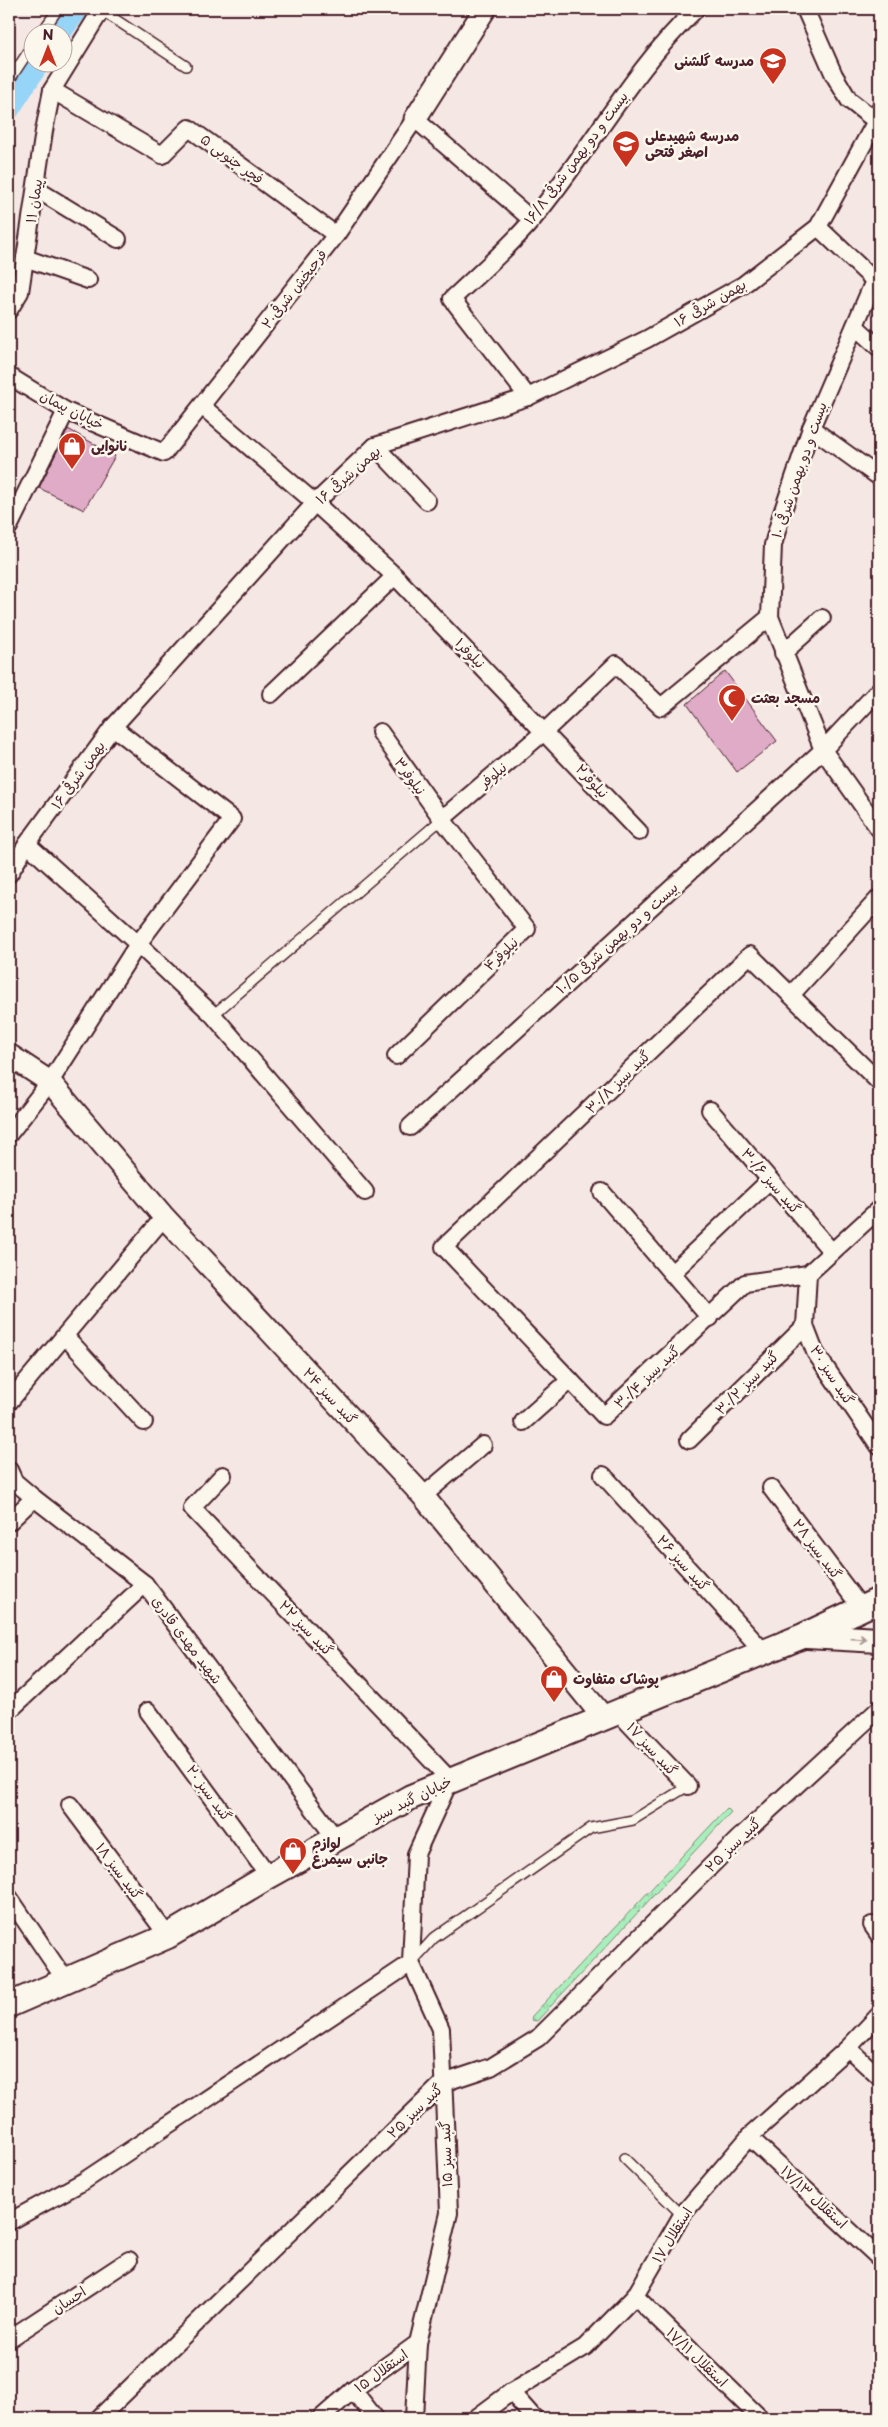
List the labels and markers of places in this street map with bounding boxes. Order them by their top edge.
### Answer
school or university icon: مدرسه گلشنی [758,46,788,85]
place label: مدرسه گلشنی [674,50,754,71]
place label: مدرسه شهیدعلی اصغر فتحی [645,125,739,162]
school or university icon: مدرسه شهیدعلی اصغر فتحی [611,129,641,168]
shop icon: نانوایی [57,431,87,470]
place label: نانوایی [91,435,128,456]
mosque icon: مسجد بعثت [717,683,747,722]
place label: مسجد بعثت [751,687,820,708]
shop icon: پوشاک متفاوت [539,1664,569,1703]
place label: پوشاک متفاوت [573,1668,659,1689]
place label: لوازم جانبی سیمرغ [312,1832,388,1869]
shop icon: لوازم جانبی سیمرغ [278,1836,308,1875]

